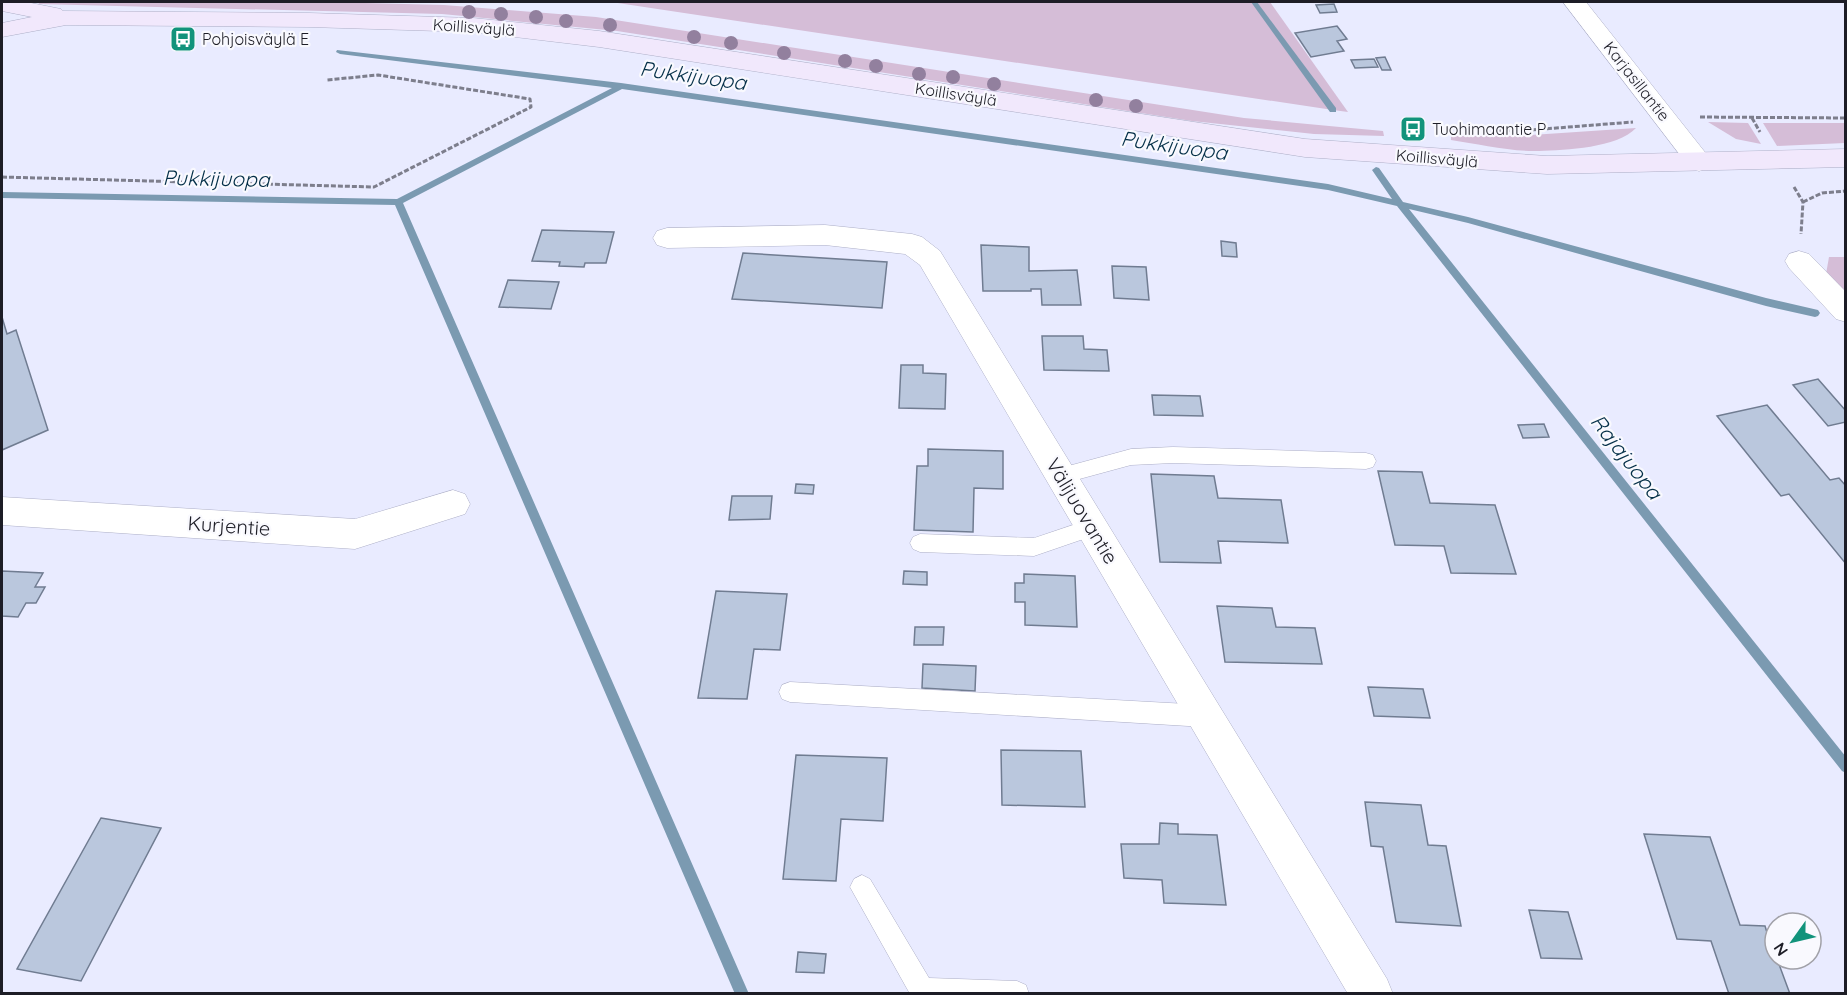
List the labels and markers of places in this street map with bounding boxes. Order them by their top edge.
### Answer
bus stop icon: Pohjoisväylä E [168,24,198,54]
place label: Pohjoisväylä E [202,29,309,49]
bus stop icon: Tuohimaantie P [1398,114,1428,144]
place label: Tuohimaantie P [1432,119,1546,139]

